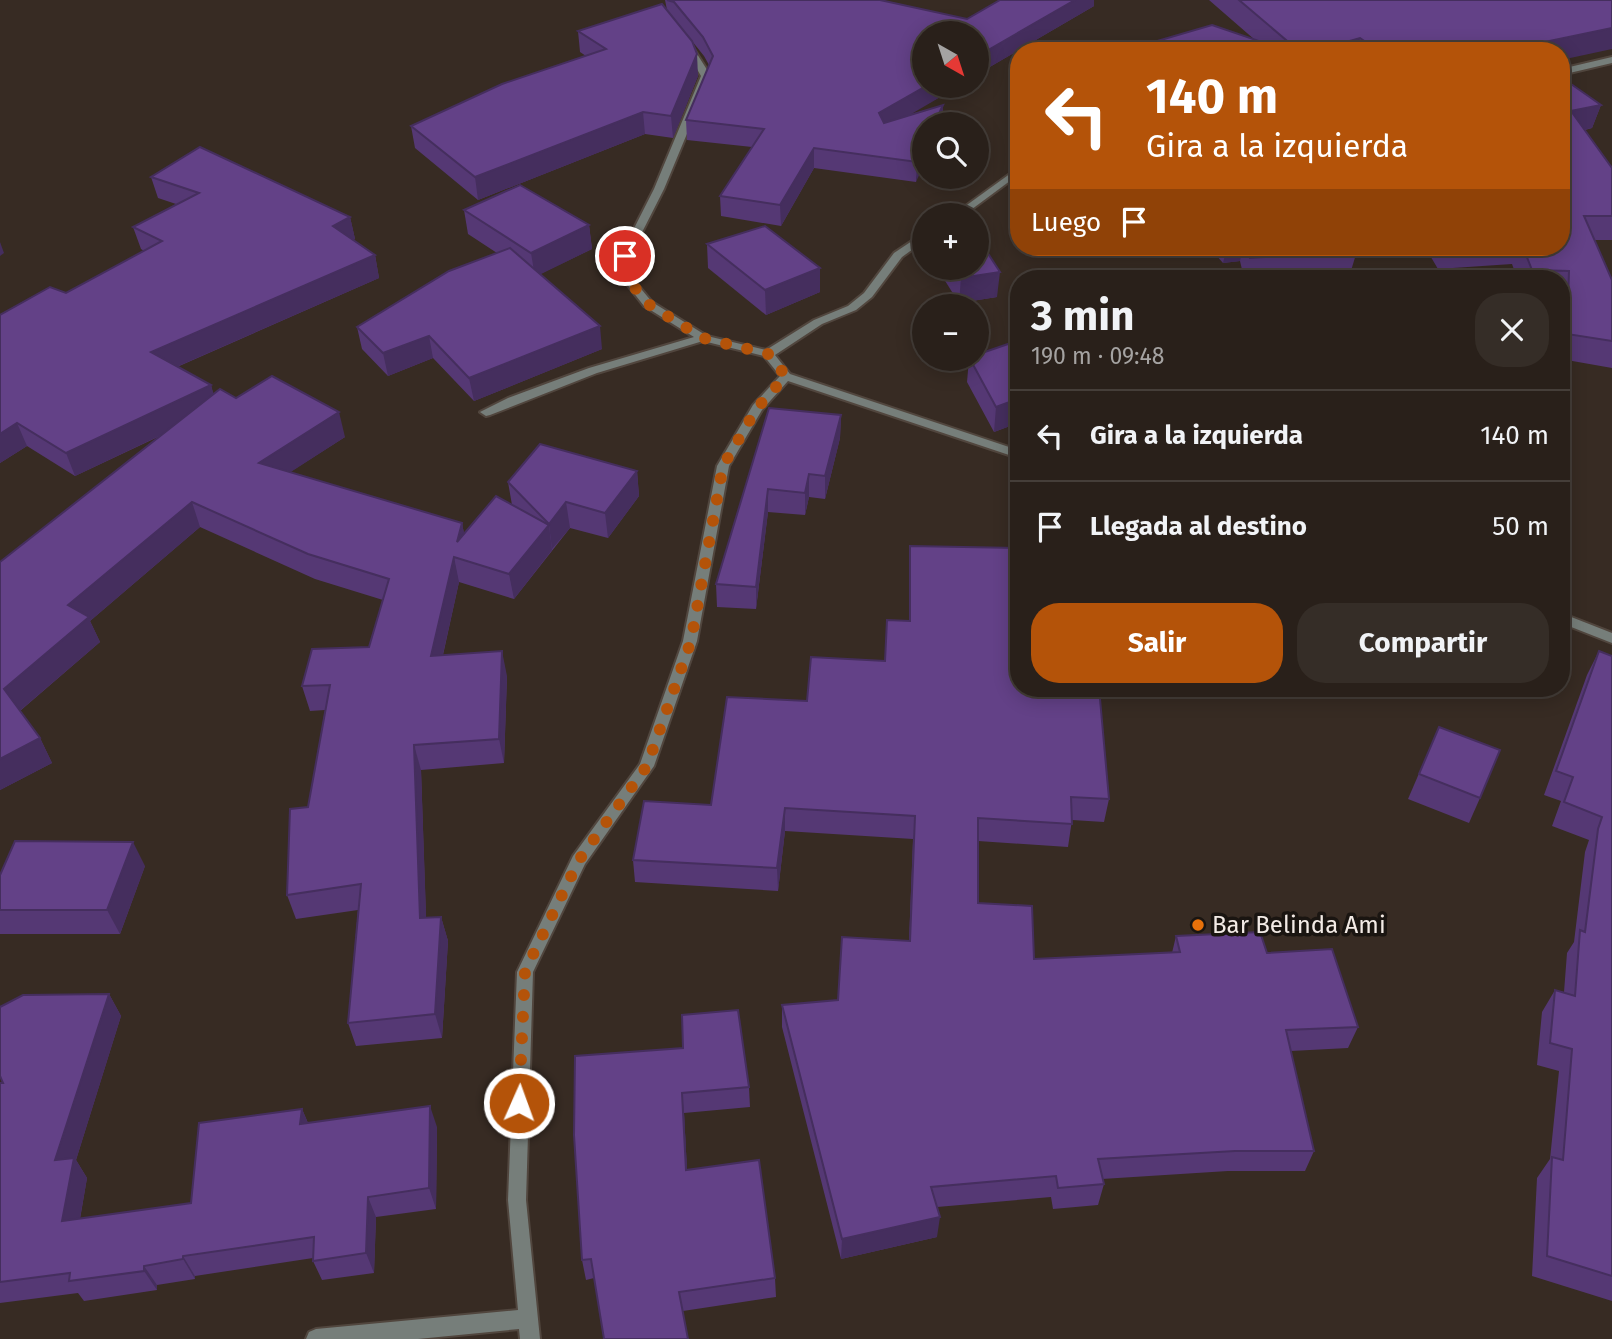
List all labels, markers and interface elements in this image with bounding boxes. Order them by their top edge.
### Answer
north arrow [912,21,989,98]
map controls [912,21,989,371]
text: 140 m [1146,67,1278,126]
icon: left [1031,70,1122,161]
button: search [912,112,989,189]
text: Gira a la izquierda [1146,127,1408,165]
button: + [912,203,989,280]
icon: arrive [1115,203,1153,241]
text: Luego [1031,207,1101,238]
pin [595,226,655,286]
icon: arrive [606,237,644,275]
text: 3 min [1031,291,1134,341]
button: close [1475,293,1549,367]
button: − [912,294,989,371]
text: 190 m · 09:48 [1031,342,1164,370]
icon: left [1031,417,1069,455]
text: Gira a la izquierda [1090,420,1303,451]
text: 140 m [1480,420,1549,451]
icon: arrive [1031,508,1069,546]
text: Llegada al destino [1090,511,1307,542]
text: 50 m [1492,511,1549,542]
button: Salir [1031,603,1283,683]
button: Compartir [1297,603,1549,683]
place label: Bar Belinda Ami [1212,911,1386,939]
marker: Bar Belinda Ami [1190,917,1206,933]
position arrow [482,1066,556,1140]

